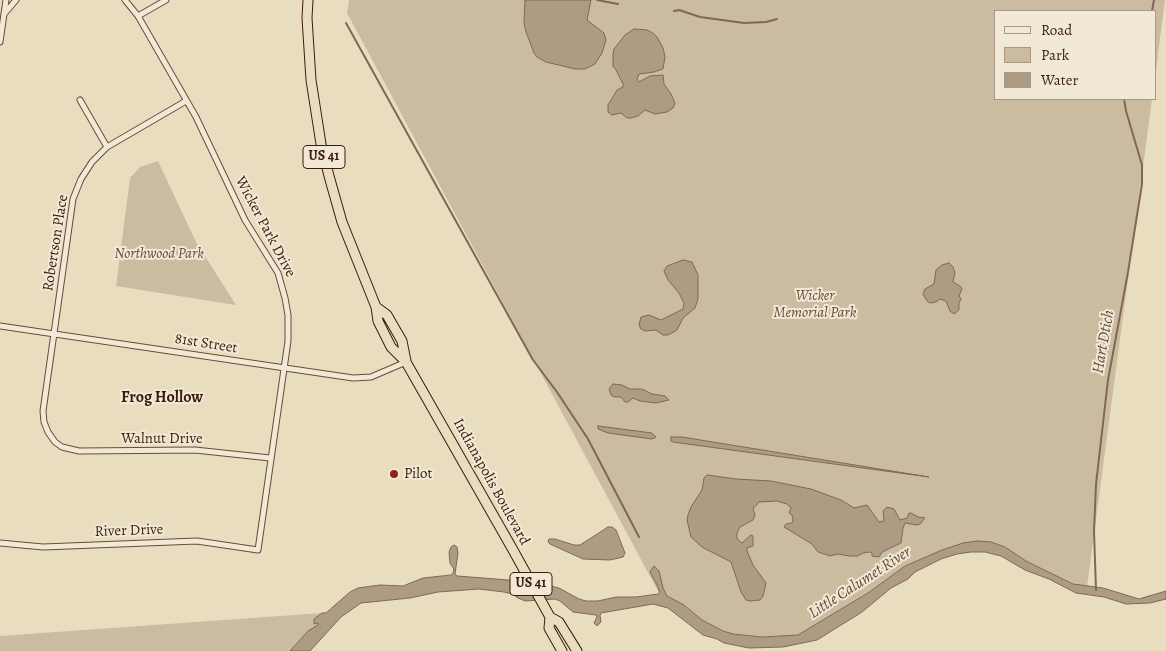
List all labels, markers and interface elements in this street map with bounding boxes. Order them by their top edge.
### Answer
legend [994,10,1156,100]
text: Road [1041,20,1072,40]
text: Park [1041,45,1069,65]
text: Water [1041,70,1078,90]
road number: US 41 [303,146,345,168]
street label: Wicker Park Drive [231,174,299,280]
street label: Robertson Place [39,193,73,293]
park label: Northwood Park [114,245,204,263]
park label: Wicker Memorial Park [774,287,856,322]
water label: Hart Dtich [1089,309,1119,375]
street label: 81st Street [173,330,239,358]
district label: Frog Hollow [121,388,203,408]
street label: Indianapolis Boulevard [449,415,533,549]
street label: Walnut Drive [121,430,203,448]
place label: Pilot [404,465,432,483]
marker: Pilot [388,468,400,480]
street label: River Drive [94,521,164,541]
water label: Little Calumet River [805,543,915,623]
road number: US 41 [510,572,552,596]

